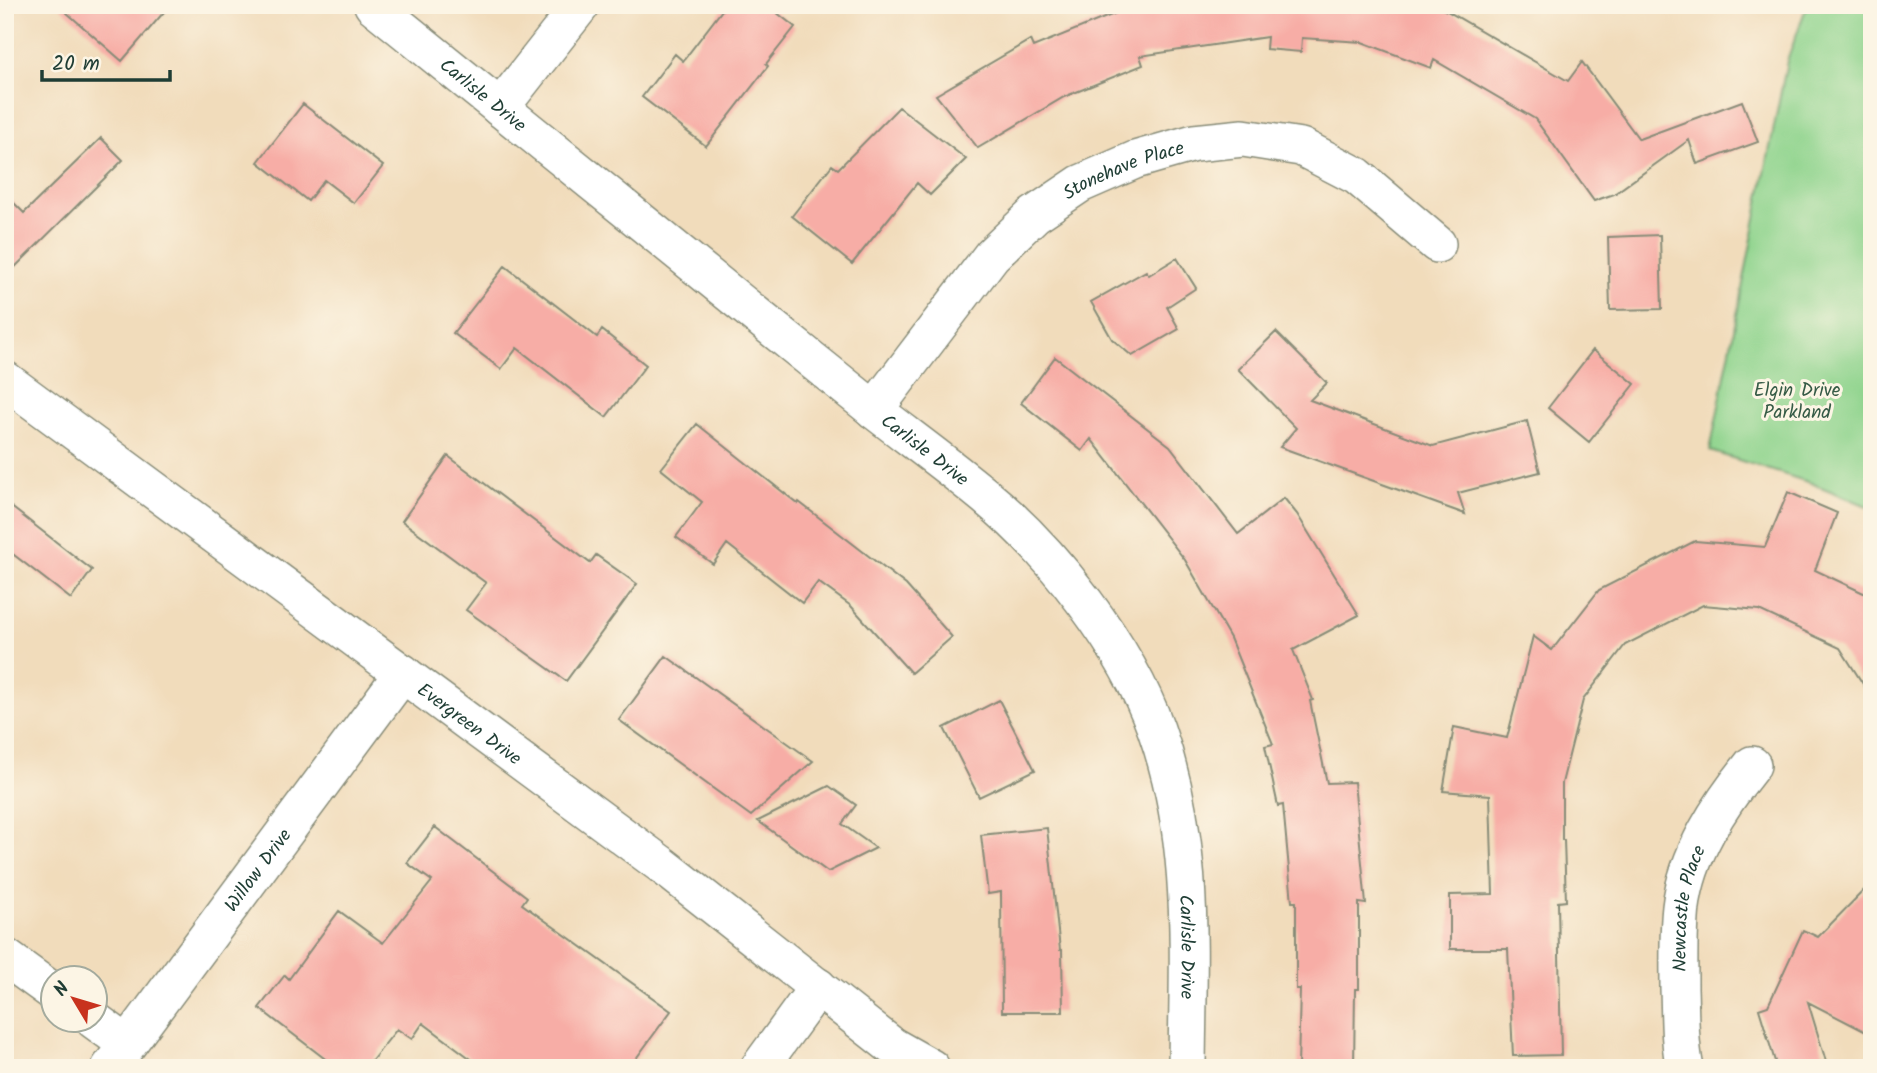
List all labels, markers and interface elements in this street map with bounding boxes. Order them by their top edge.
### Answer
scale bar [42,38,170,82]
text: 20 m [52,48,100,81]
street label: Carlisle Drive [432,51,533,141]
street label: Stonehave Place [1057,133,1188,209]
park label: Elgin Drive Parkland [1754,376,1841,428]
street label: Carlisle Drive [874,407,975,495]
street label: Evergreen Drive [410,676,528,774]
street label: Willow Drive [218,822,300,919]
street label: Newcastle Place [1666,840,1715,972]
street label: Carlisle Drive [1170,894,1201,1000]
north arrow [38,964,108,1034]
text: N [47,976,78,1004]

